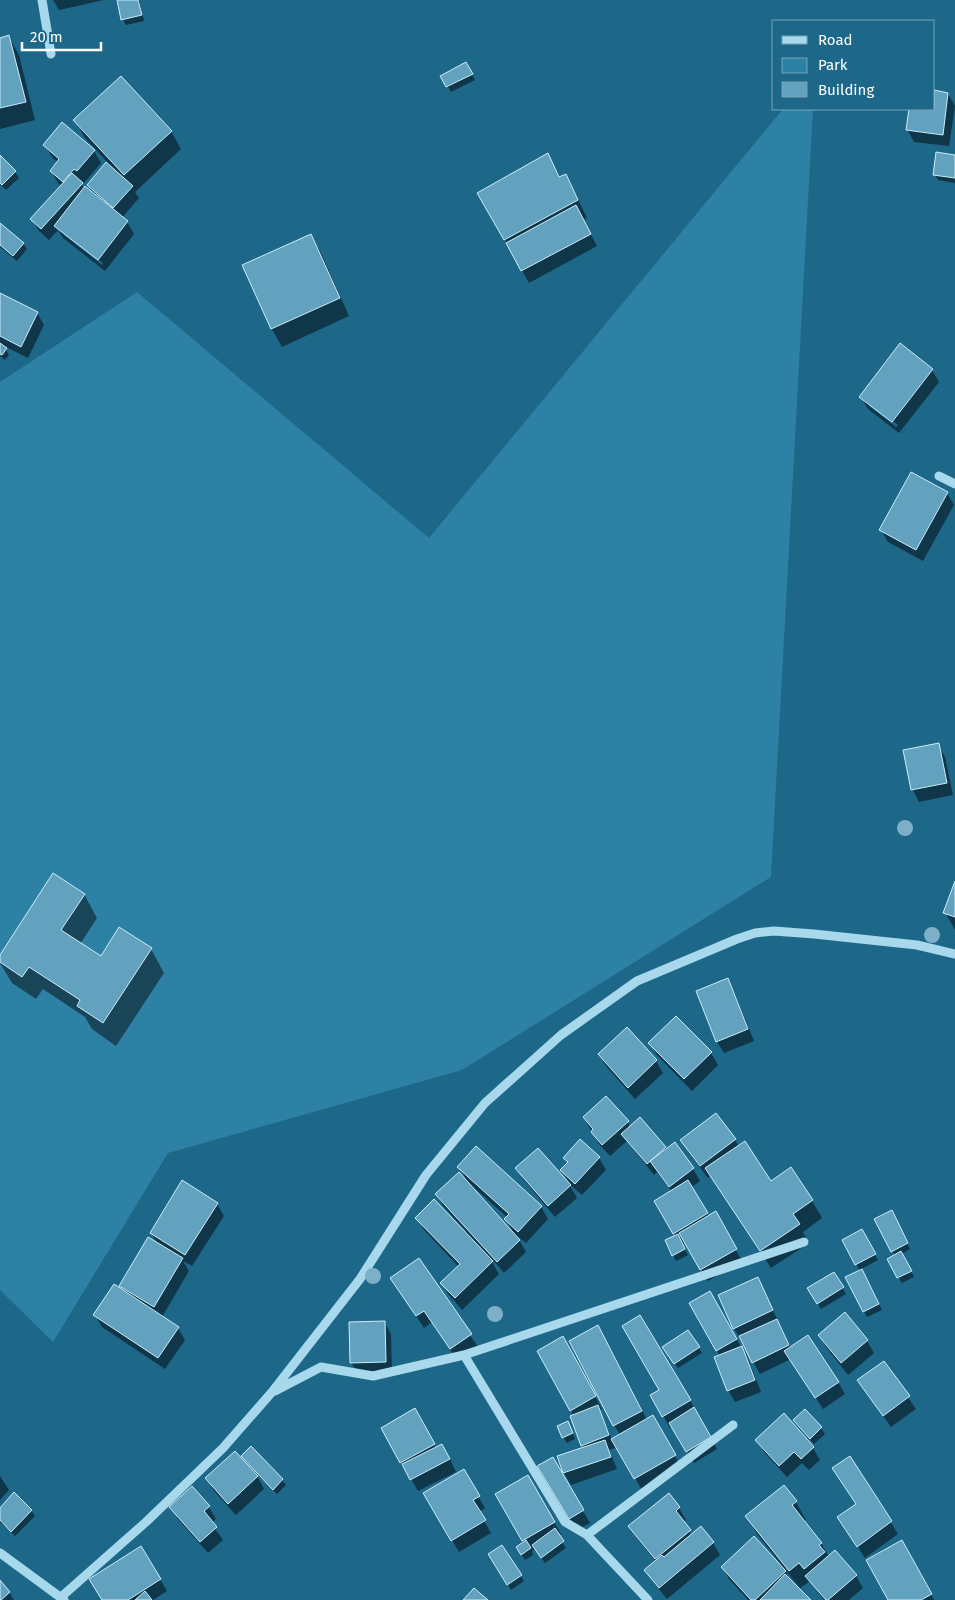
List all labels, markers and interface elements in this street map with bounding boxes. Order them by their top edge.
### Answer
scale bar [22,20,101,52]
legend [772,20,935,110]
text: 20 m [30,28,63,46]
text: Road [818,31,853,49]
text: Park [818,56,848,74]
text: Building [818,81,874,99]

